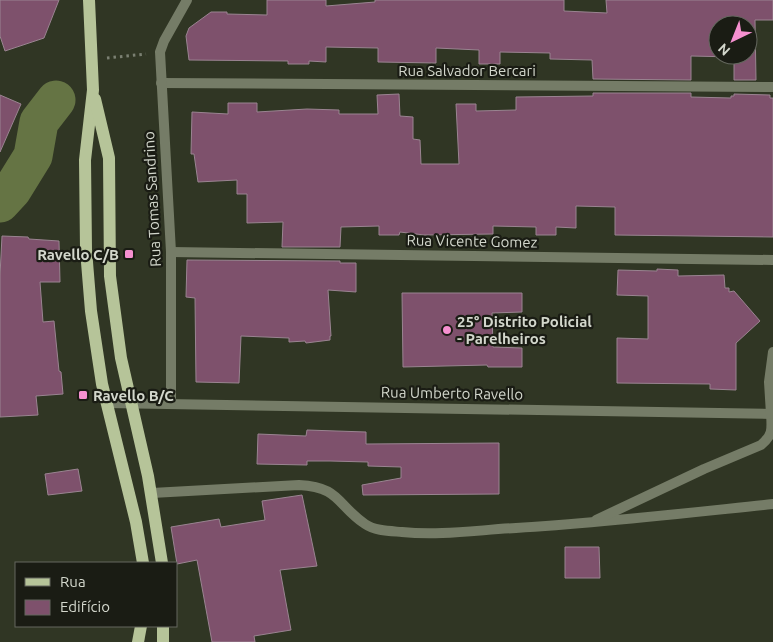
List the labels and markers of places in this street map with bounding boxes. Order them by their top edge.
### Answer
place label: Ravello C/B [37,246,119,263]
marker: Ravello C/B [123,248,135,260]
place label: 25° Distrito Policial - Parelheiros [457,313,592,347]
marker: 25° Distrito Policial - Parelheiros [441,324,453,336]
place label: Ravello B/C [93,387,174,404]
marker: Ravello B/C [77,389,89,401]

